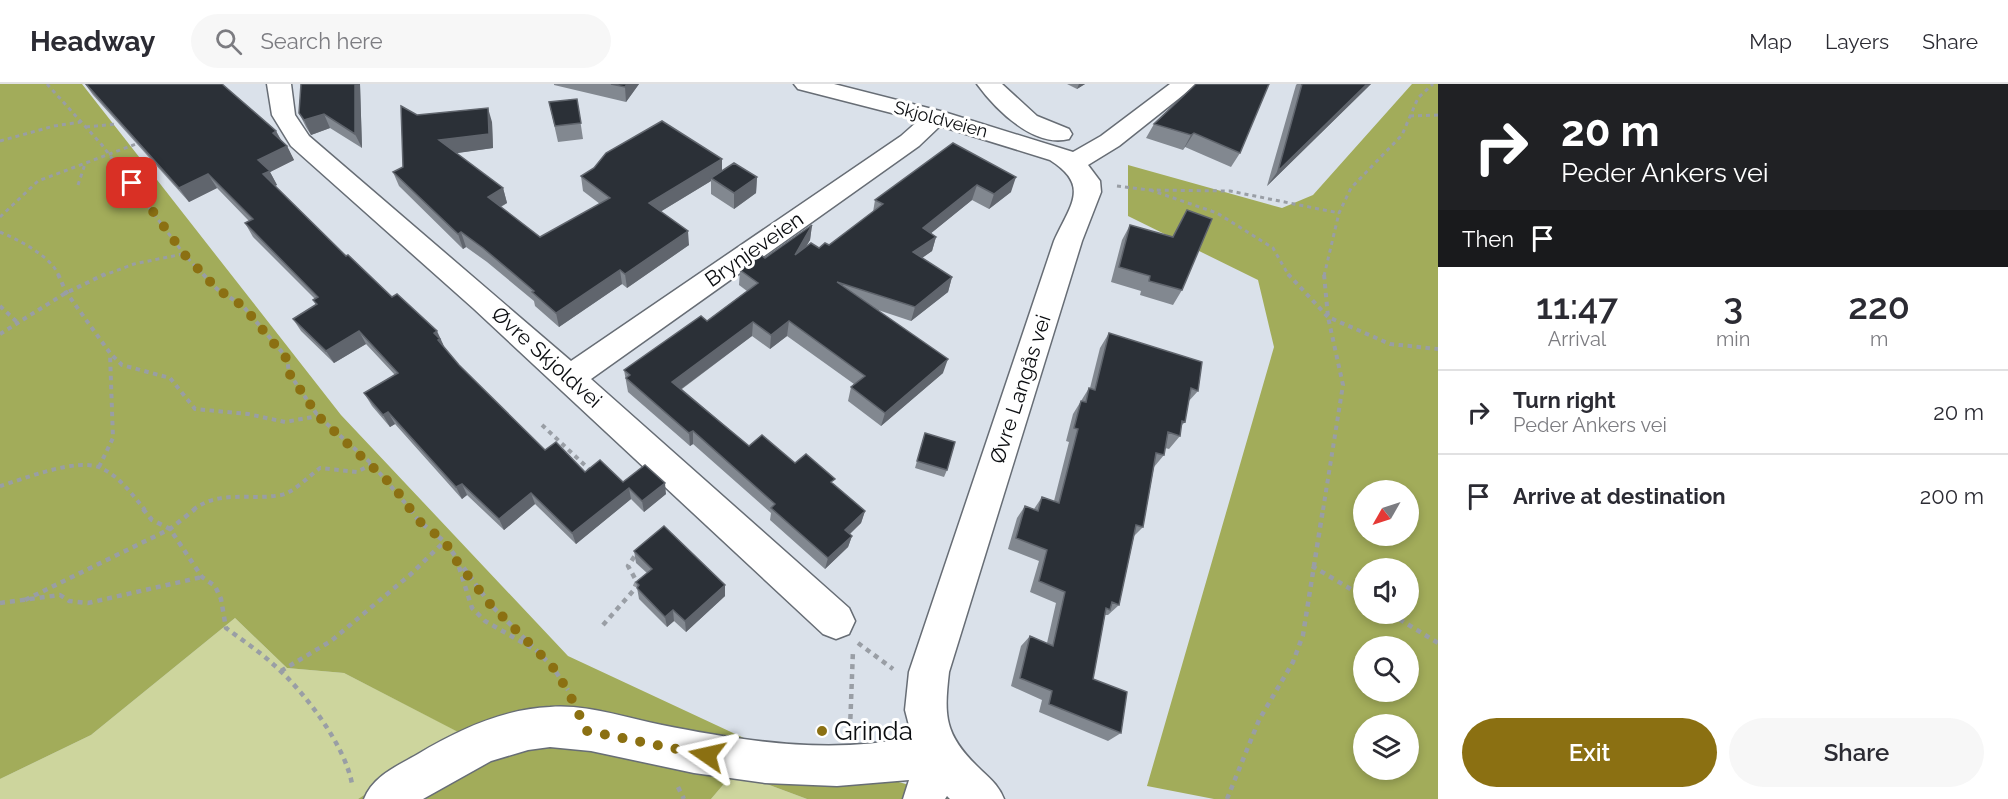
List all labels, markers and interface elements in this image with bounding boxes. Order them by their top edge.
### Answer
search box [191,14,611,68]
text: Headway [30,25,155,58]
icon: search [212,25,245,58]
text: Search here [260,28,383,54]
text: Map [1749,29,1792,54]
text: Layers [1825,29,1889,54]
text: Share [1922,29,1978,54]
street label: Skjoldveien [892,96,990,142]
text: 20 m [1561,107,1660,156]
icon: right [1462,108,1540,186]
pin [106,157,157,208]
text: Peder Ankers vei [1561,157,1769,188]
icon: arrive [115,166,148,199]
street label: Brynjeveien [700,206,808,292]
icon: arrive [1526,222,1559,255]
text: Then [1462,226,1514,252]
text: 11:47 [1536,285,1618,327]
text: 3 [1723,285,1743,327]
text: 220 [1848,285,1910,327]
street label: Øvre Skjoldvei [487,301,607,413]
street label: Øvre Langås vei [984,312,1056,466]
text: Arrival [1548,327,1606,351]
text: min [1716,327,1750,351]
text: m [1870,327,1888,351]
text: Turn right [1513,387,1616,413]
icon: right [1462,396,1495,429]
text: 20 m [1933,399,1984,425]
text: Peder Ankers vei [1513,413,1667,437]
north arrow [1353,480,1419,546]
map controls [1353,480,1419,780]
icon: arrive [1462,480,1495,513]
text: Arrive at destination [1513,483,1726,509]
text: 200 m [1920,483,1984,509]
button: sound [1353,558,1419,624]
button: search [1353,636,1419,702]
button: layers [1353,714,1419,780]
place label: Grinda [834,716,913,746]
button: Exit [1462,718,1717,787]
button: Share [1729,718,1984,787]
position arrow [675,723,739,787]
marker: Grinda [815,724,829,738]

